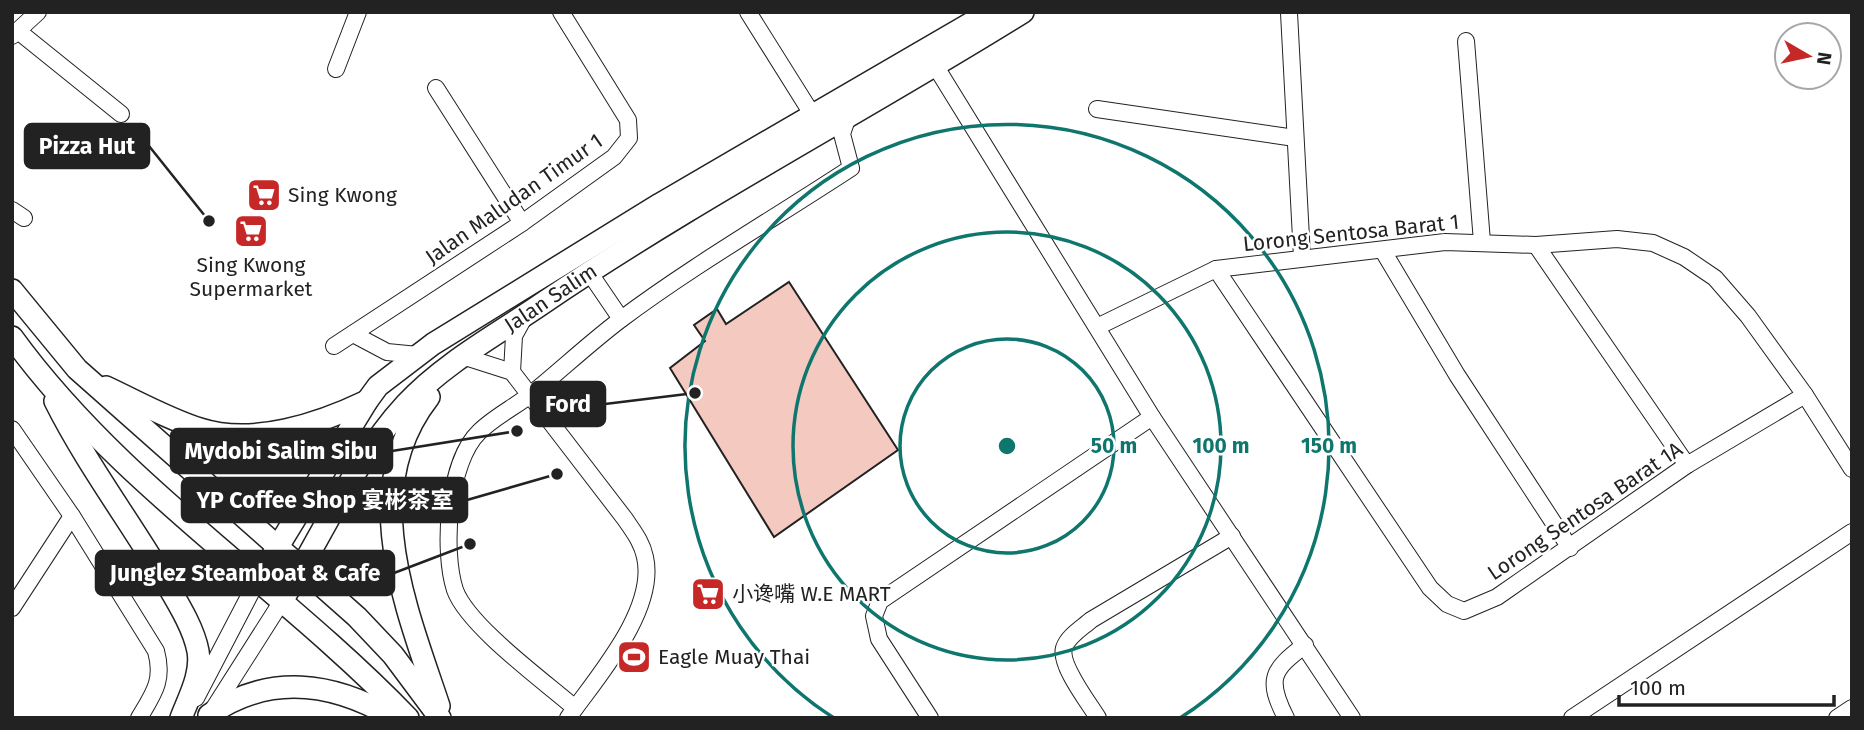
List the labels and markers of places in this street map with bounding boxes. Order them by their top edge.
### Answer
callout: Pizza Hut [25,124,149,168]
supermarket icon: Sing Kwong [245,176,283,214]
place label: Sing Kwong [288,182,397,208]
supermarket icon: Sing Kwong Supermarket [232,212,270,250]
place label: Sing Kwong Supermarket [190,252,313,302]
callout: Ford [531,382,605,426]
callout: Mydobi Salim Sibu [171,429,392,473]
centre of rings [995,434,1019,458]
callout: YP Coffee Shop 宴彬茶室 [182,478,467,522]
callout: Junglez Steamboat & Cafe [96,551,394,595]
supermarket icon: 小谗嘴 W.E MART [689,575,727,613]
place label: 小谗嘴 W.E MART [732,581,891,607]
sports icon: Eagle Muay Thai [615,638,653,676]
place label: Eagle Muay Thai [658,644,810,670]

